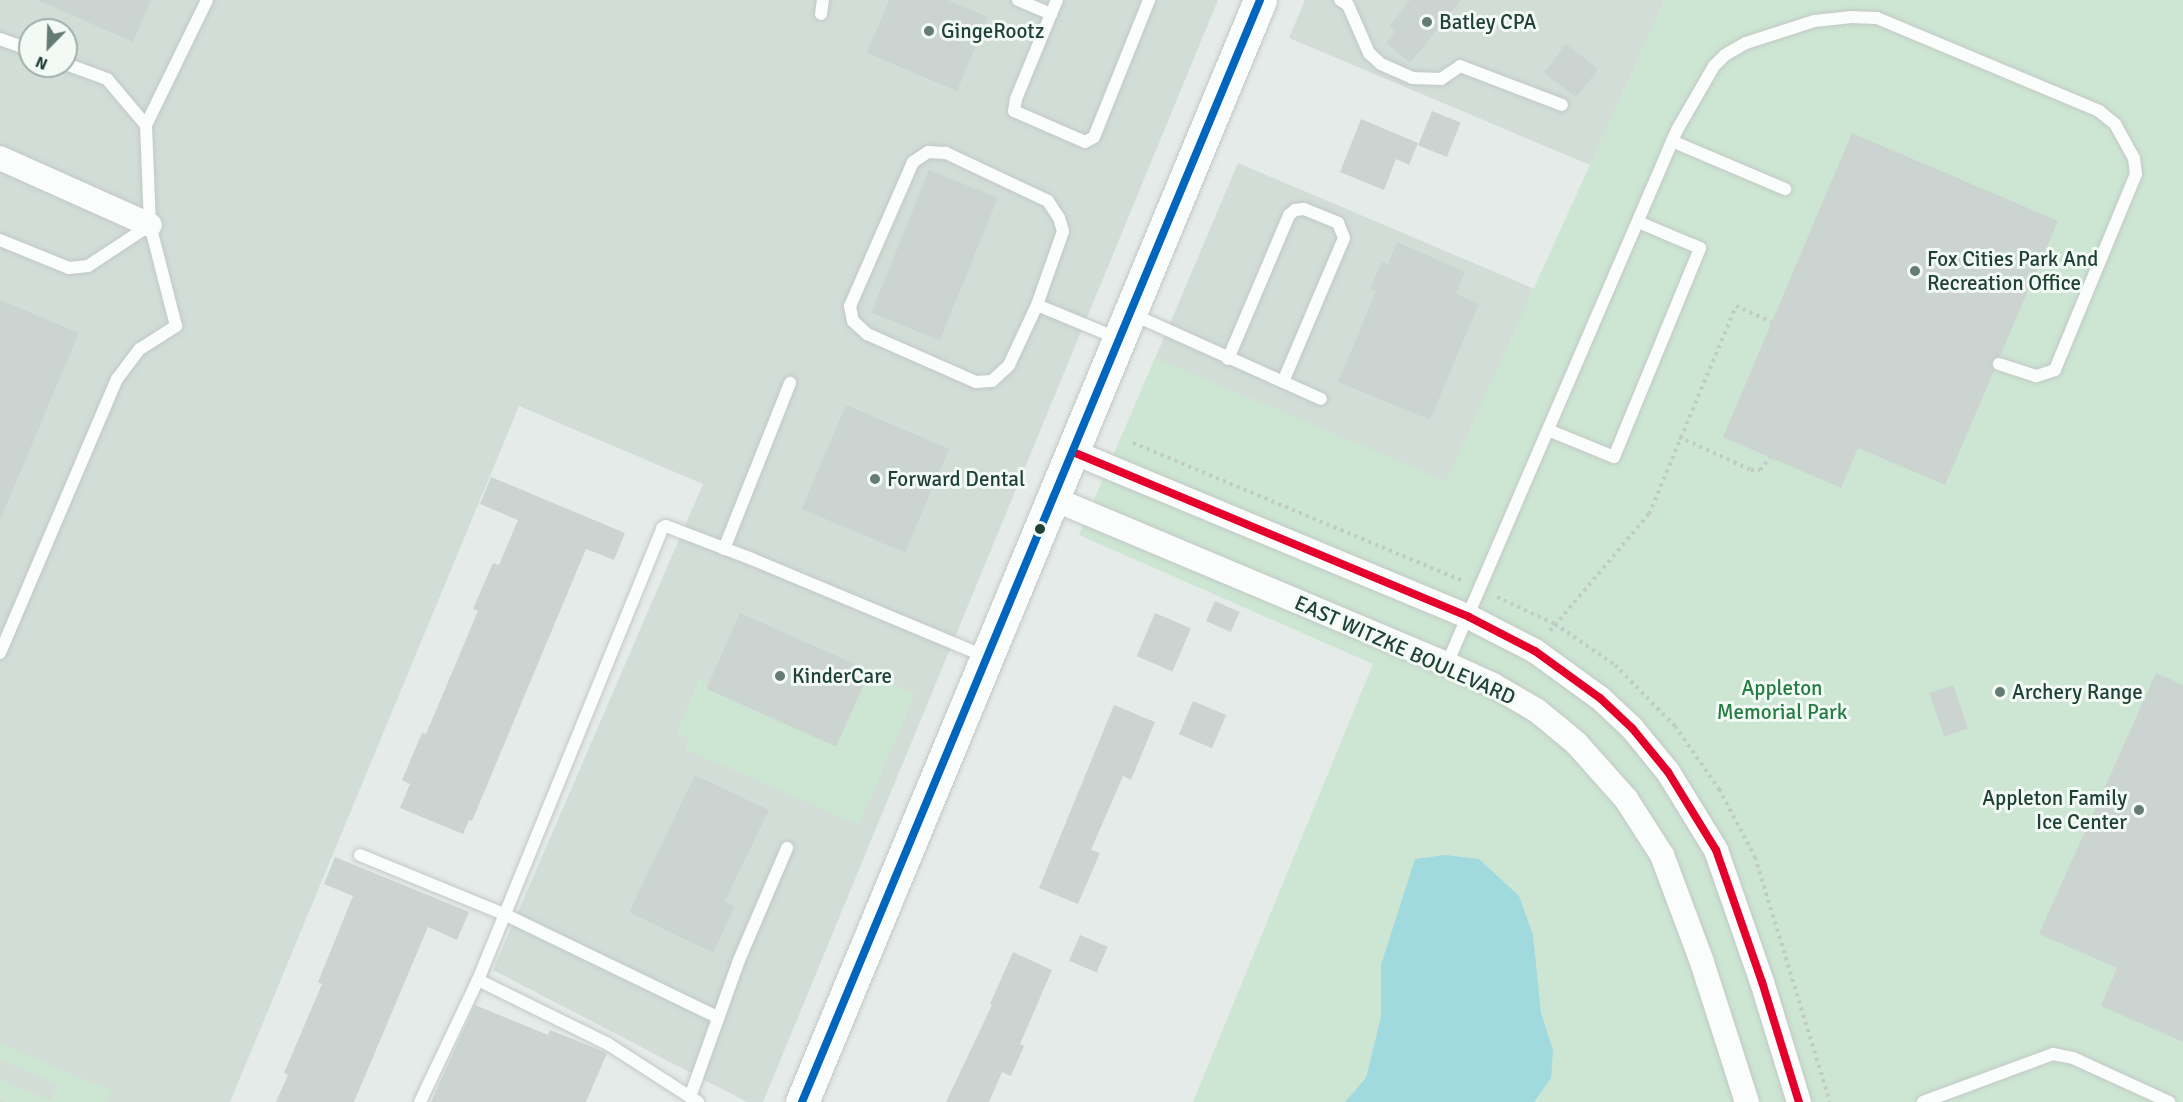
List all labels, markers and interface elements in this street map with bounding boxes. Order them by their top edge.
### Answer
place label: Batley CPA [1439,9,1536,35]
marker: Batley CPA [1420,15,1434,29]
north arrow [18,18,78,78]
place label: GingeRootz [941,18,1044,44]
marker: GingeRootz [922,24,936,38]
text: N [33,51,51,74]
place label: Fox Cities Park And Recreation Office [1927,246,2098,296]
marker: Fox Cities Park And Recreation Office [1908,264,1922,278]
place label: Forward Dental [887,466,1025,492]
marker: Forward Dental [868,472,882,486]
unlabelled marker [1034,523,1046,535]
street label: EAST WITZKE BOULEVARD [1291,590,1519,710]
place label: KinderCare [792,663,892,689]
marker: KinderCare [773,669,787,683]
park label: Appleton Memorial Park [1717,675,1847,725]
place label: Archery Range [2012,679,2143,705]
marker: Archery Range [1993,685,2007,699]
place label: Appleton Family Ice Center [1982,785,2127,835]
marker: Appleton Family Ice Center [2132,803,2146,817]

